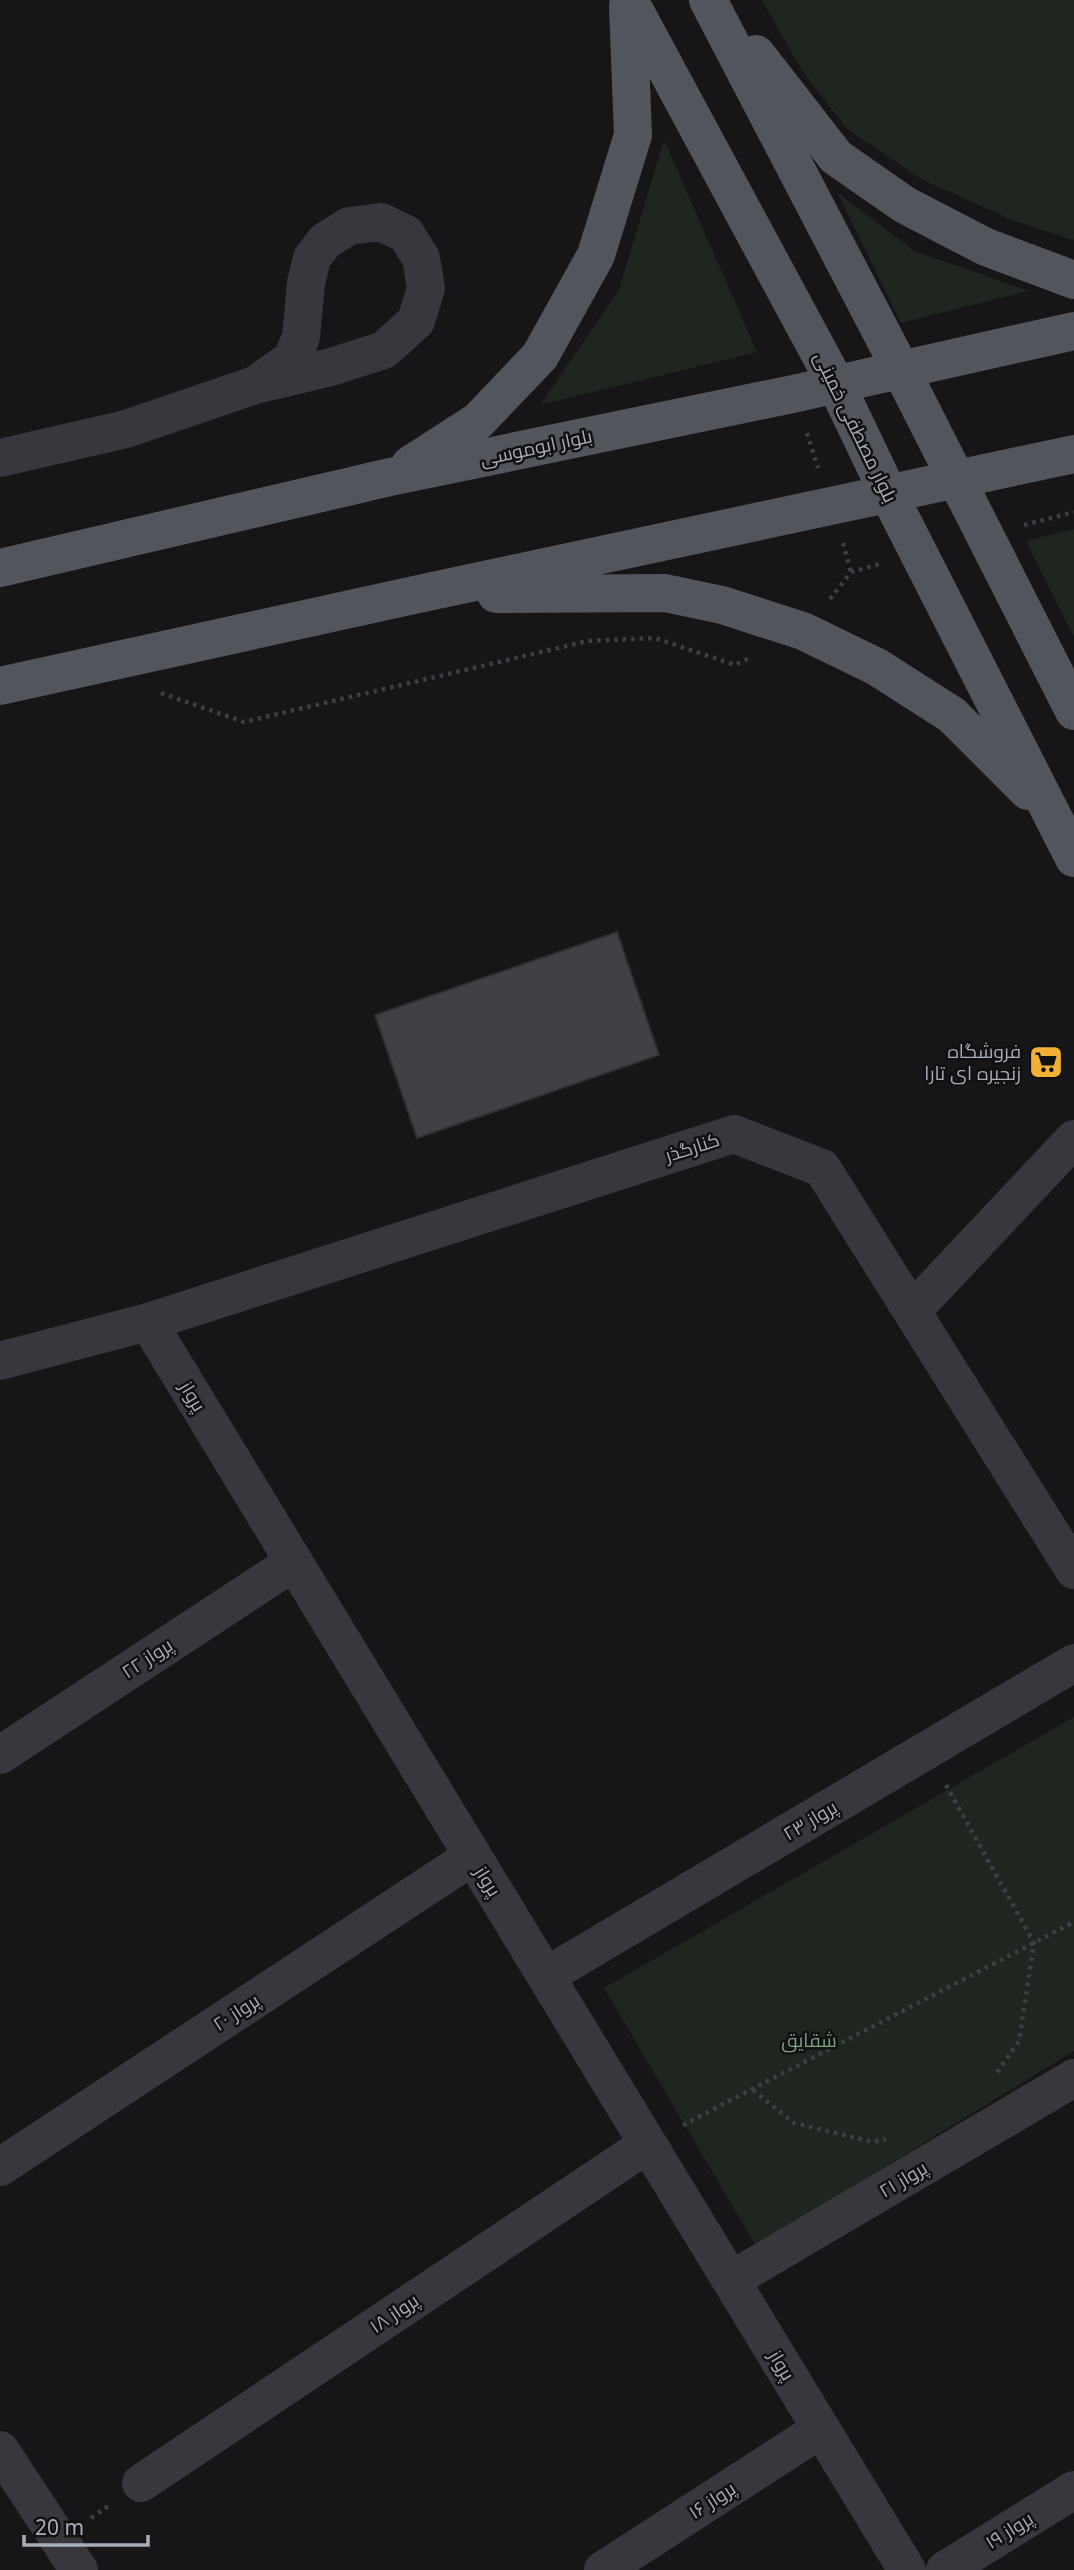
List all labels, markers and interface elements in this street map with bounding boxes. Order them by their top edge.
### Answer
street label: بلوار مصطفی خمینی [808,347,904,507]
street label: بلوار ابوموسی [478,422,594,472]
place label: فروشگاه زنجیره ای تارا [924,1038,1021,1086]
supermarket icon: فروشگاه زنجیره ای تارا [1027,1043,1065,1081]
street label: کنارگذر [660,1126,723,1168]
street label: پرواز [173,1375,212,1416]
street label: پرواز ۲۲ [116,1632,178,1684]
street label: پرواز ۲۳ [778,1794,842,1846]
street label: پرواز [468,1860,507,1901]
street label: پرواز ۲۰ [208,1987,264,2037]
park label: شقایق [781,2027,837,2053]
street label: پرواز ۲۱ [874,2154,932,2204]
street label: پرواز ۱۸ [364,2287,424,2339]
street label: پرواز [762,2344,801,2385]
street label: پرواز ۱۶ [683,2475,741,2525]
scale bar [24,2504,149,2548]
street label: پرواز ۱۹ [980,2505,1038,2555]
text: 20 m [35,2513,84,2541]

